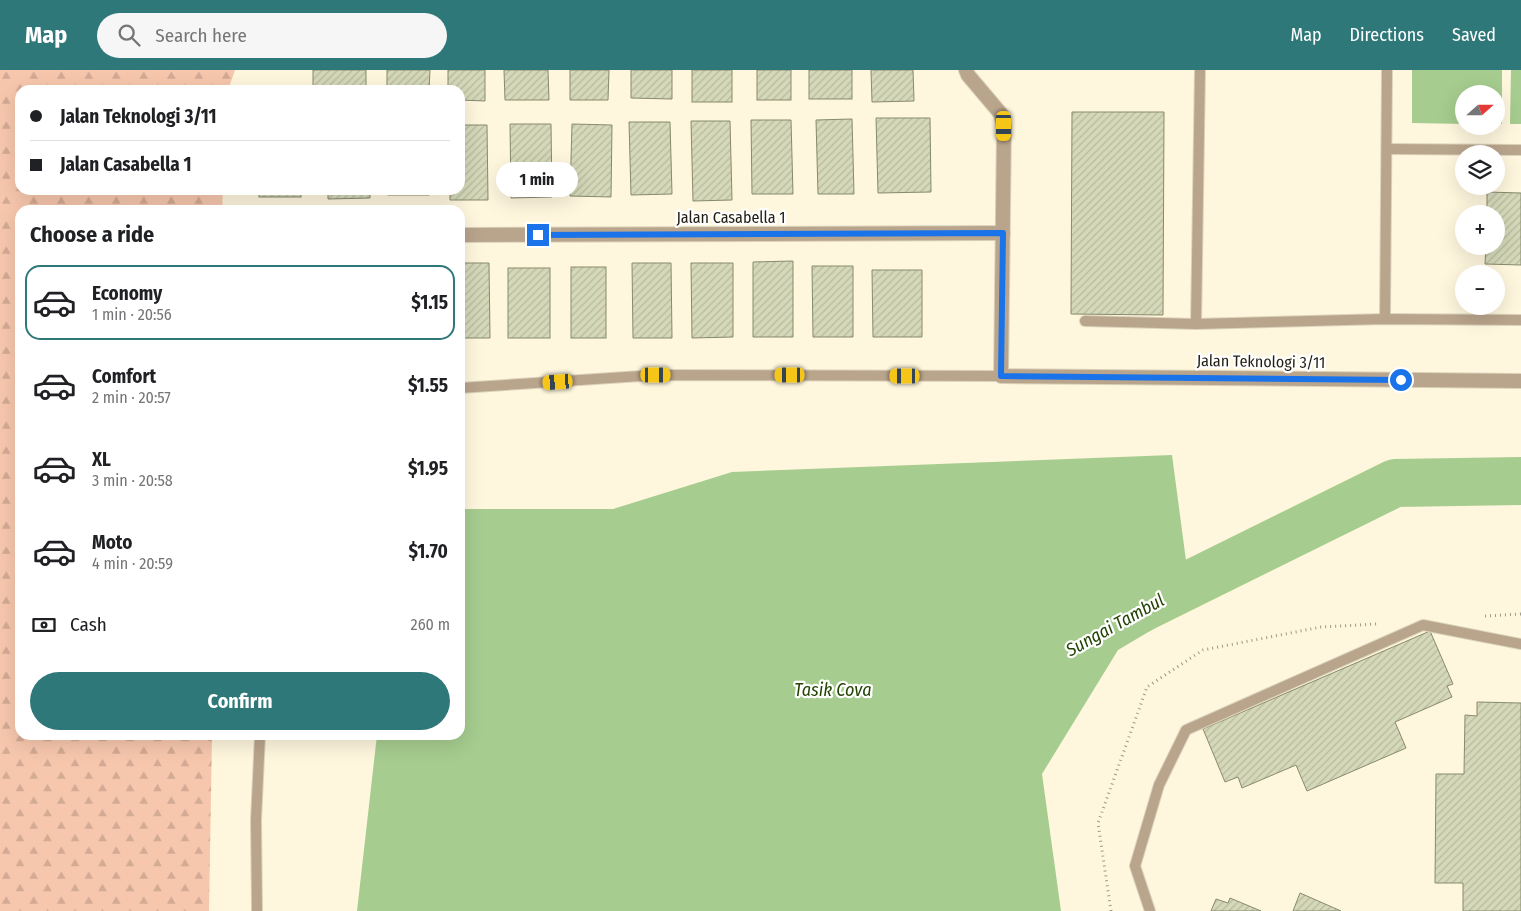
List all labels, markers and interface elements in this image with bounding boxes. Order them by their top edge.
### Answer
search box [97,13,447,58]
text: Map [25,21,67,49]
icon: search [115,21,143,49]
text: Search here [155,24,247,47]
text: Map [1290,24,1322,46]
text: Directions [1350,24,1424,46]
text: Saved [1452,24,1496,46]
north arrow [1455,85,1505,135]
map controls [1455,85,1505,315]
text: Jalan Teknologi 3/11 [60,105,217,128]
car [996,111,1011,141]
button: layers [1455,145,1505,195]
text: Jalan Casabella 1 [60,153,192,176]
callout: 1 min [497,162,579,198]
text: 1 min [520,170,554,189]
button: + [1455,205,1505,255]
street label: Jalan Casabella 1 [676,208,786,227]
text: Choose a ride [30,221,154,248]
route end [527,224,549,246]
button: − [1455,265,1505,315]
icon: car [32,280,77,325]
text: Economy [92,282,162,305]
text: $1.15 [411,291,448,314]
text: 1 min · 20:56 [92,305,172,324]
street label: Jalan Teknologi 3/11 [1197,351,1325,372]
icon: car [32,363,77,408]
text: Comfort [92,365,156,388]
car [641,368,671,383]
car [775,368,805,383]
car [890,369,920,384]
route start [1390,369,1412,391]
car [542,373,573,391]
text: $1.55 [408,374,448,397]
text: 2 min · 20:57 [92,388,171,407]
icon: car [32,446,77,491]
text: XL [92,448,111,471]
text: $1.95 [408,457,448,480]
text: 3 min · 20:58 [92,471,173,490]
icon: car [32,529,77,574]
text: Moto [92,531,132,554]
text: $1.70 [409,540,448,563]
text: 4 min · 20:59 [92,554,173,573]
water label: Sungai Tambul [1061,589,1168,662]
icon: cash [30,611,58,639]
text: Cash [70,613,107,636]
text: 260 m [411,615,450,634]
button: Confirm [30,672,450,730]
water label: Tasik Cova [794,679,872,701]

